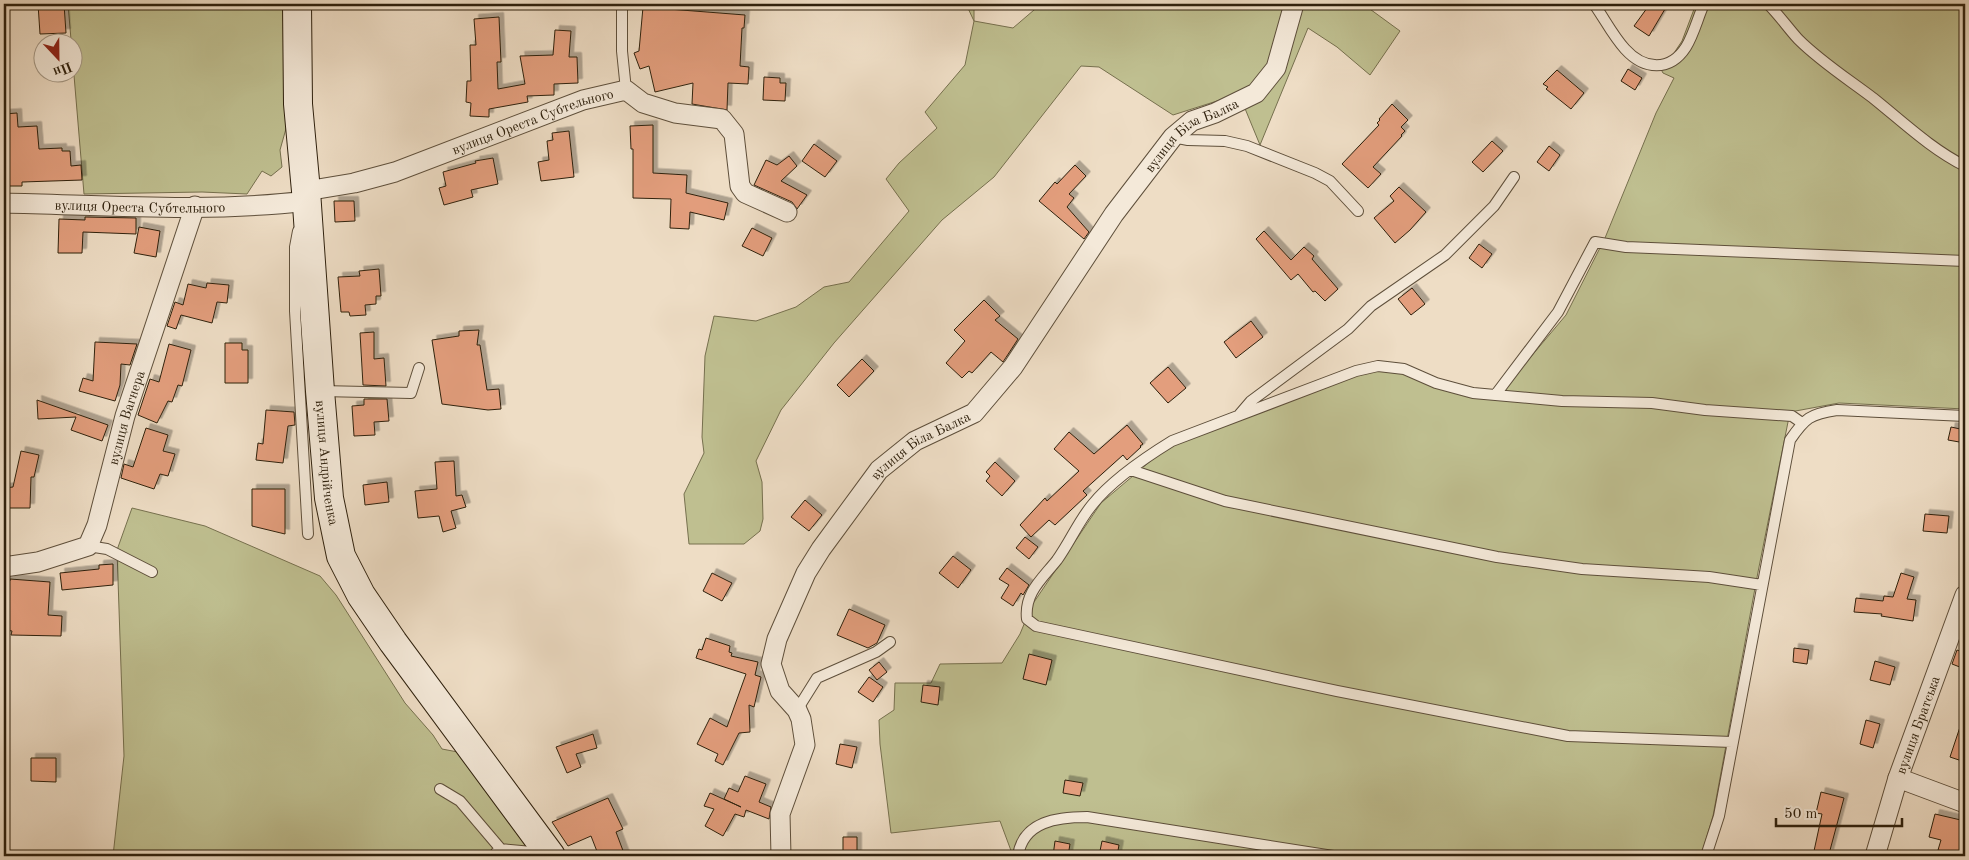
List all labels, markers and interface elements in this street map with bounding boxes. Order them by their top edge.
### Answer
north arrow [32,32,82,82]
text: Пн [51,59,74,79]
street label: вулиця Ореста Субтельного [450,87,615,157]
street label: вулиця Біла Балка [1143,97,1241,175]
street label: вулиця Ореста Субтельного [54,198,226,215]
street label: вулиця Вагнера [107,369,148,467]
street label: вулиця Андрійченка [313,400,340,527]
street label: вулиця Біла Балка [868,410,973,483]
street label: вулиця Братська [1894,674,1943,776]
scale bar [1776,795,1903,827]
text: 50 m [1784,807,1818,822]

